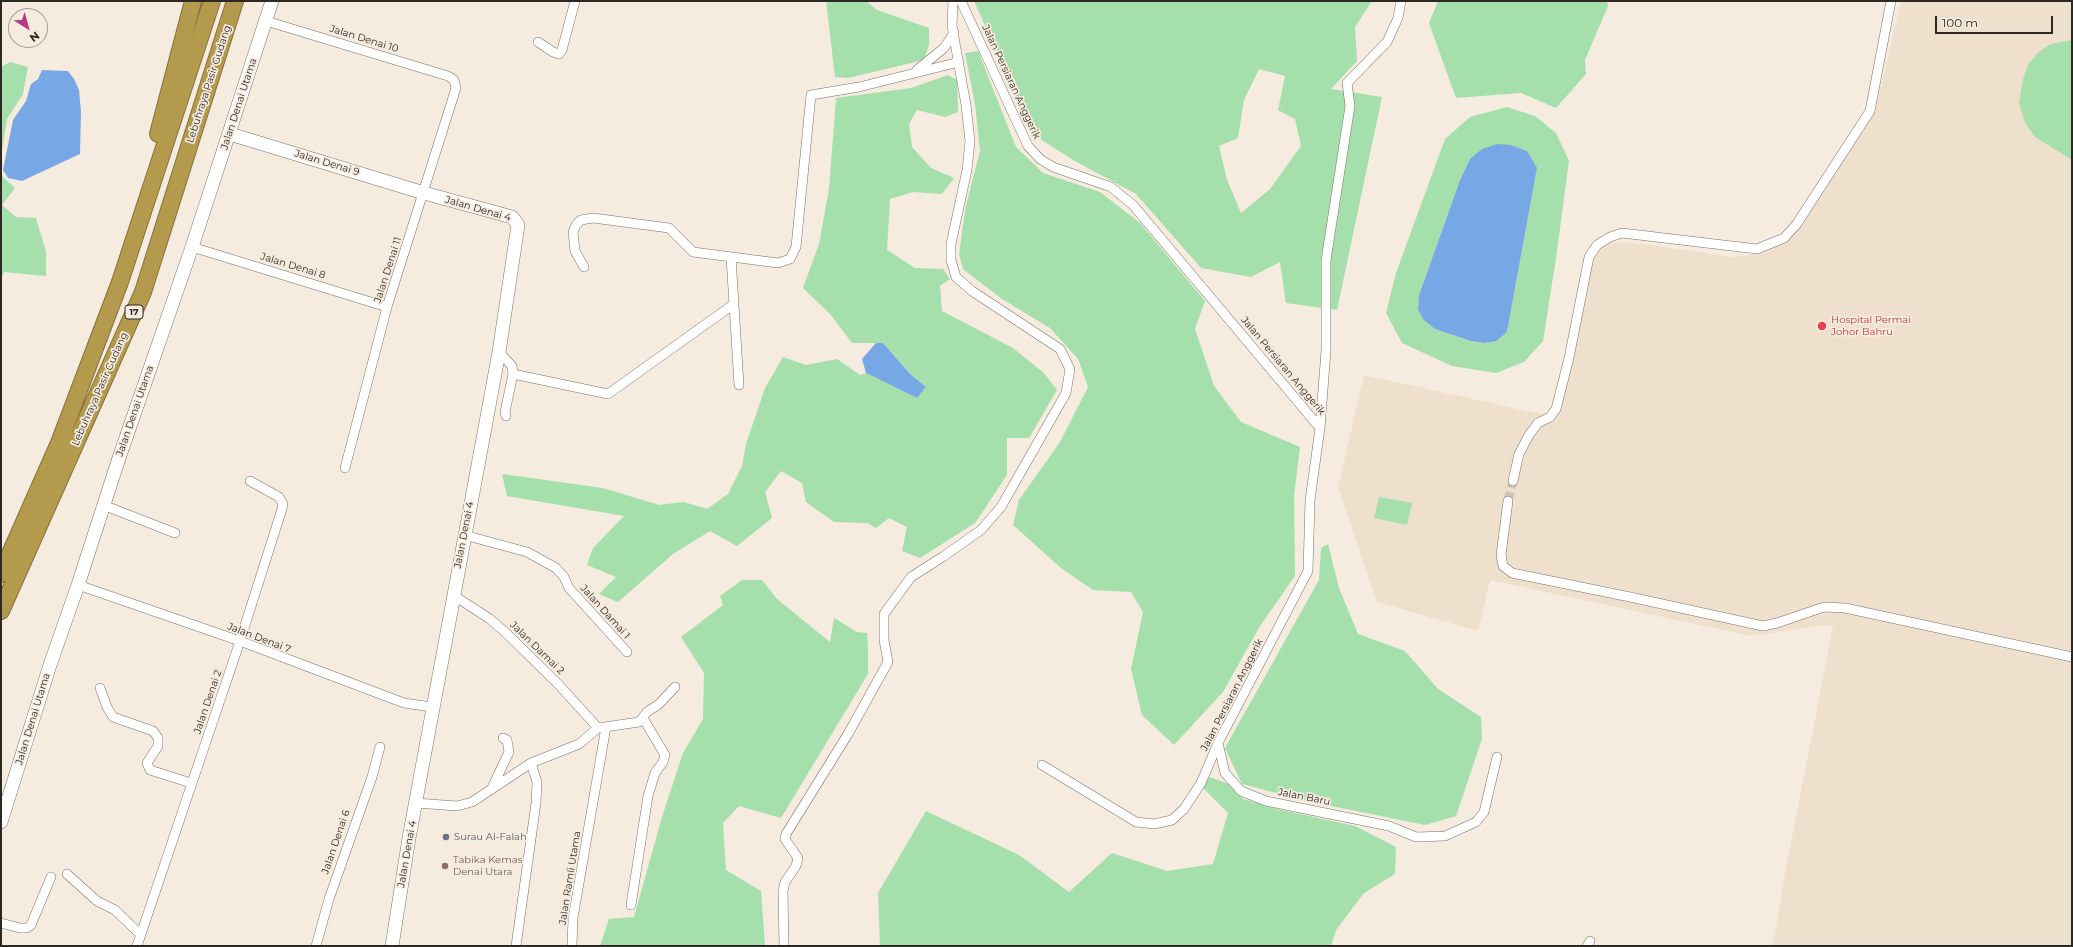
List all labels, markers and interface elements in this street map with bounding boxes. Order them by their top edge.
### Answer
north arrow [8,8,48,48]
scale bar [1937,8,2055,34]
text: 100 m [1942,15,1978,30]
street label: Jalan Denai 10 [328,23,400,55]
street label: Jalan Persiaran Anggerik [979,23,1043,141]
street label: Lebuhraya Pasir Gudang [184,24,234,144]
text: N [27,29,42,45]
street label: Jalan Denai Utama [219,57,259,151]
street label: Jalan Denai 9 [293,147,361,179]
street label: Jalan Denai 4 [444,194,512,224]
street label: Jalan Denai 11 [372,236,404,304]
street label: Jalan Denai 8 [259,250,327,282]
road number: 17 [125,305,143,319]
street label: Jalan Persiaran Anggerik [1238,314,1328,418]
place label: Hospital Permai Johor Bahru [1831,314,1911,338]
marker: Hospital Permai Johor Bahru [1816,320,1828,332]
street label: Lebuhraya Pasir Gudang [69,330,131,448]
street label: Jalan Denai Utama [114,364,156,458]
street label: Jalan Denai 4 [452,501,476,569]
street label: Jalan Damai 1 [578,583,632,641]
street label: Jalan Damai 2 [507,619,567,677]
street label: Jalan Denai 7 [226,620,292,656]
street label: Jalan Persiaran Anggerik [1198,637,1266,753]
street label: Jalan Denai 2 [191,668,225,736]
street label: Jalan Denai Utama [13,672,53,766]
street label: Jalan Baru [1277,786,1331,808]
street label: Jalan Denai 6 [319,808,353,876]
street label: Jalan Denai 4 [395,820,419,888]
street label: Jalan Ramli Utama [557,830,583,926]
place label: Surau Al-Falah [454,831,527,843]
marker: Surau Al-Falah [441,832,451,842]
place label: Tabika Kemas Denai Utara [453,854,523,878]
marker: Tabika Kemas Denai Utara [440,861,450,871]

